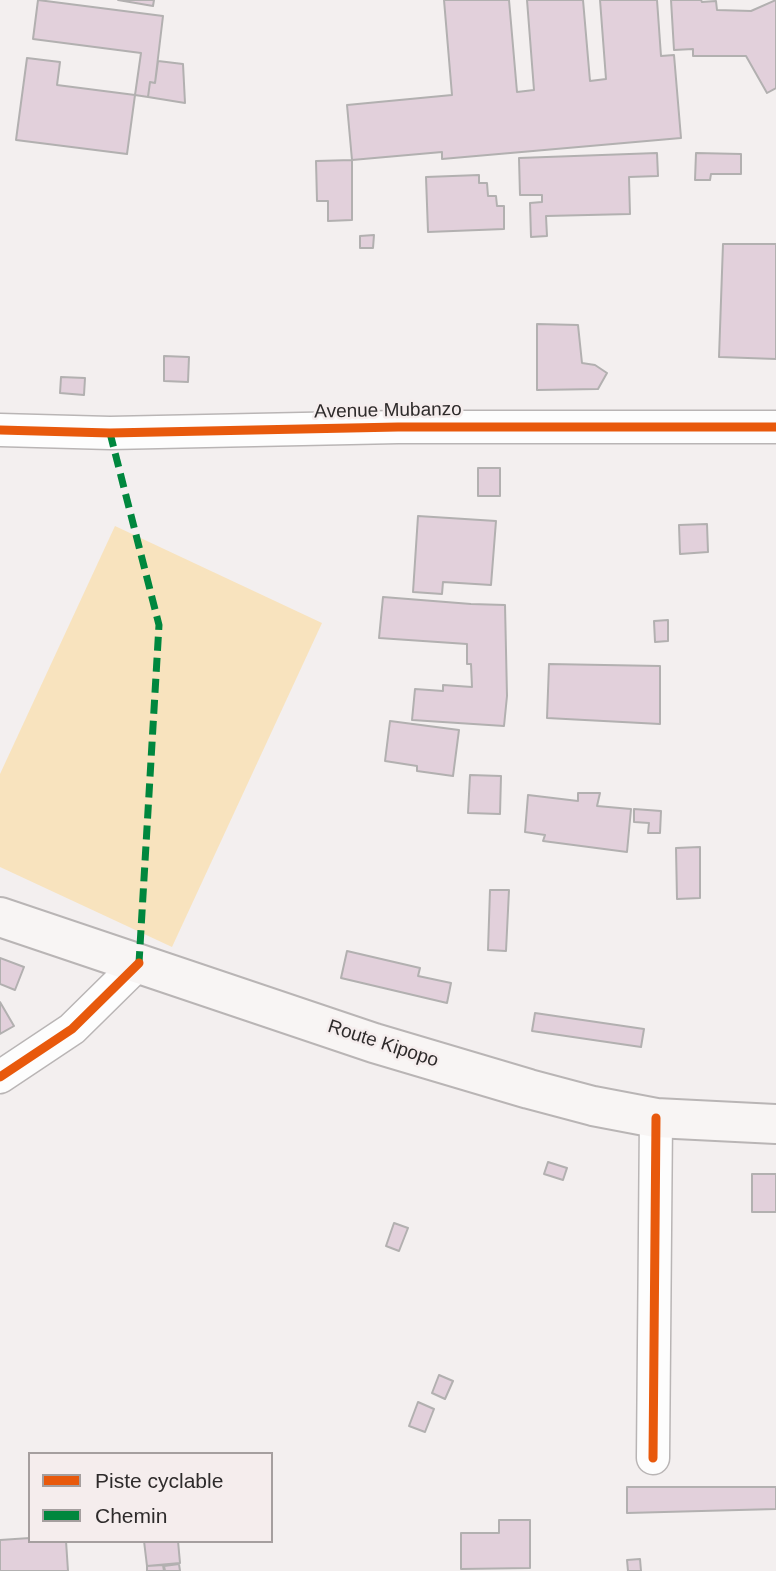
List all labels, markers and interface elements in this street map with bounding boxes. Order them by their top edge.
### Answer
street label: Avenue Mubanzo [314,398,462,424]
street label: Route Kipopo [325,1015,441,1073]
legend [28,1452,273,1543]
text: Piste cyclable [95,1469,223,1492]
text: Chemin [95,1504,167,1527]

